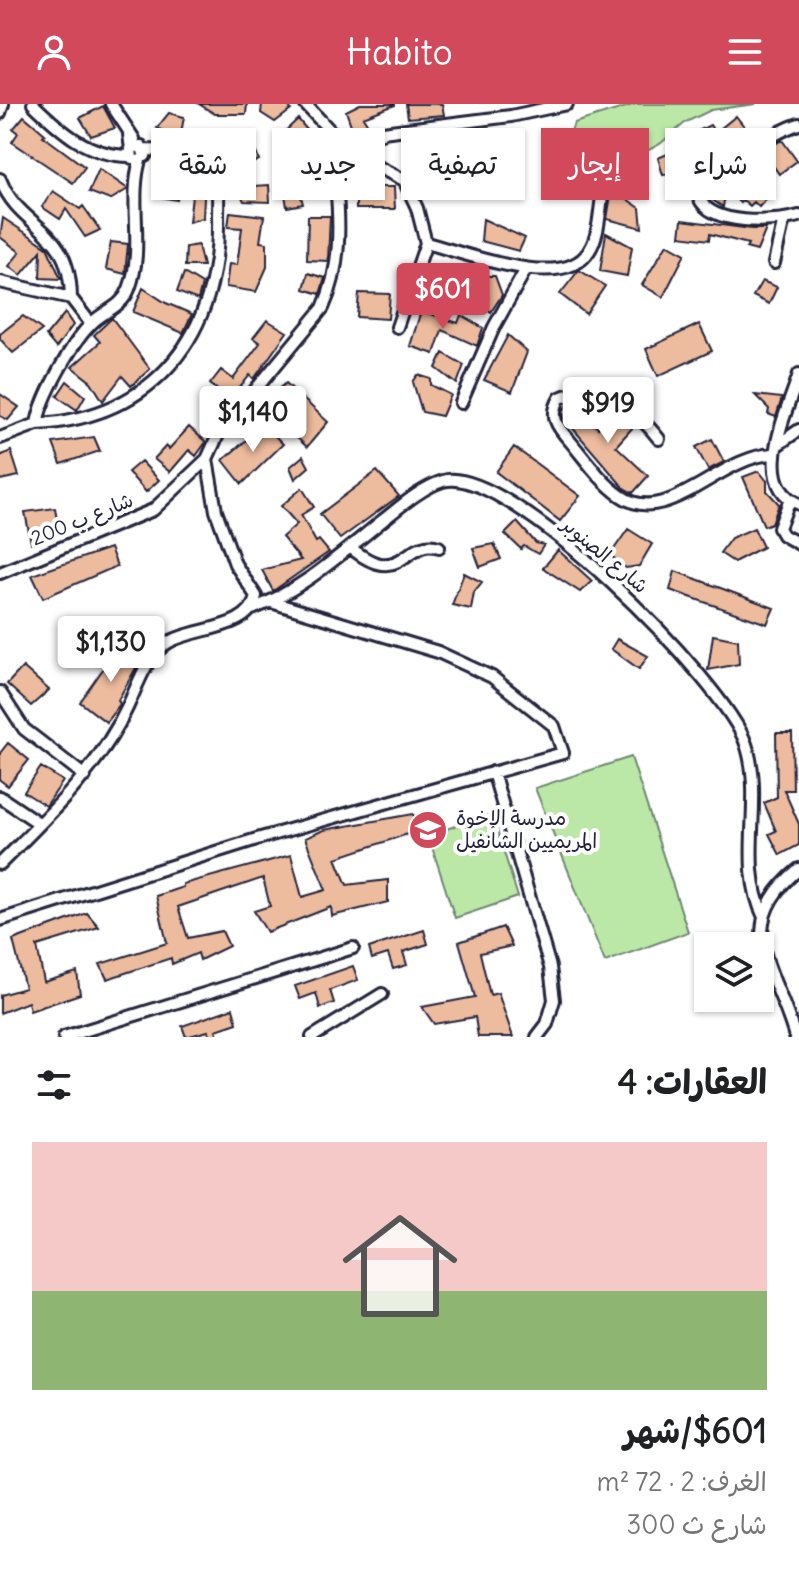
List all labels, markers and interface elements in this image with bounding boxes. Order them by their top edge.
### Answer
icon: person [32,30,76,74]
text: Habito [346,30,453,75]
icon: menu [723,30,767,74]
chip: شقة [151,128,256,200]
chip: جديد [272,128,385,200]
chip: تصفية [401,128,525,200]
chip: إيجار [541,128,649,200]
chip: شراء [665,128,776,200]
pin: $601 [396,263,490,331]
text: $601 [415,272,471,305]
pin: $919 [561,377,655,445]
pin: $1,140 [188,386,318,454]
text: $919 [581,386,635,419]
text: $1,140 [217,395,289,428]
street label: شارع ب 200 [27,487,137,552]
street label: شارع الصنوبر [554,510,654,600]
pin: $1,130 [46,616,176,684]
text: $1,130 [76,625,146,658]
place label: مدرسة الإخوة المريميين الشانفيل [456,805,597,853]
school or university icon: مدرسة الإخوة المريميين الشانفيل [407,809,449,851]
map controls [694,932,774,1012]
button: layers [694,932,774,1012]
text: العقارات: 4 [618,1060,767,1103]
icon: filters [32,1063,76,1107]
icon: home [328,1194,472,1338]
text: $601/شهر [624,1409,767,1452]
text: الغرف: 2 · 72 m² [597,1465,767,1498]
text: شارع ث 300 [627,1508,767,1541]

